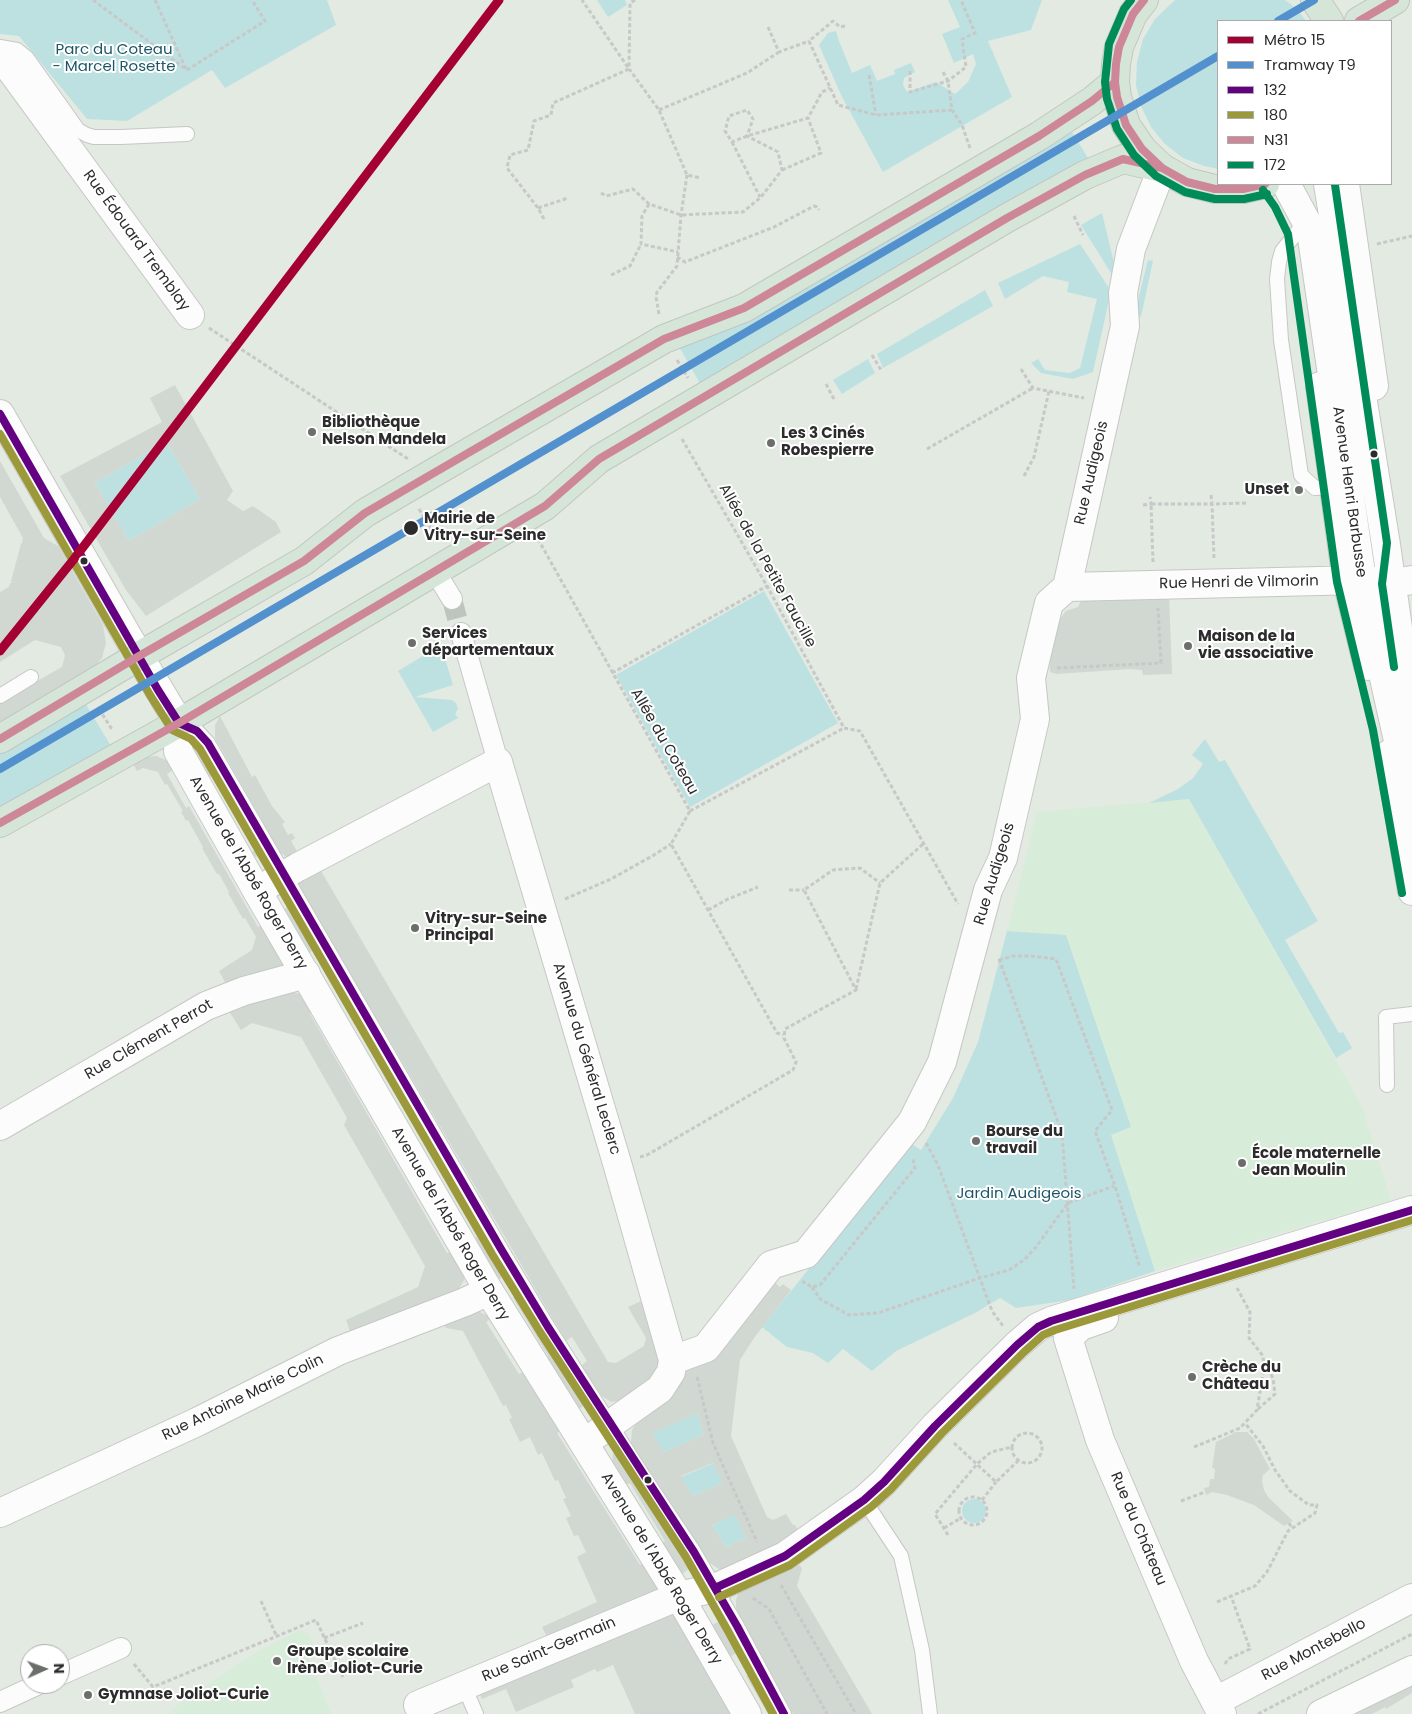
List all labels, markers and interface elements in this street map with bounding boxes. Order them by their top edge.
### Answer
legend [1217,20,1392,185]
text: Métro 15 [1264,29,1325,50]
park label: Parc du Coteau - Marcel Rosette [52,41,176,76]
text: Tramway T9 [1264,54,1356,75]
text: 132 [1264,79,1286,100]
text: 180 [1264,104,1288,125]
text: N31 [1264,129,1288,150]
text: 172 [1264,154,1286,175]
street label: Rue Édouard Tremblay [79,167,193,315]
street label: Avenue Henri Barbusse [1328,405,1370,579]
place label: Bibliothèque Nelson Mandela [322,414,446,449]
street label: Rue Audigeois [1071,419,1113,527]
place label: Les 3 Cinés Robespierre [781,425,874,460]
marker: Bibliothèque Nelson Mandela [306,426,318,438]
marker: Les 3 Cinés Robespierre [765,437,777,449]
unlabelled marker [1369,449,1379,459]
street label: Allée de la Petite Faucille [715,481,819,651]
place label: Unset [1245,481,1289,499]
marker: Unset [1293,484,1305,496]
place label: Mairie de Vitry-sur-Seine [424,510,546,545]
marker: Mairie de Vitry-sur-Seine [402,519,420,537]
unlabelled marker [79,556,89,566]
street label: Rue Henri de Vilmorin [1159,573,1319,593]
place label: Services départementaux [422,625,554,660]
place label: Maison de la vie associative [1198,628,1314,663]
marker: Services départementaux [406,637,418,649]
marker: Maison de la vie associative [1182,640,1194,652]
street label: Allée du Coteau [626,686,702,798]
street label: Avenue de l'Abbé Roger Derry [185,773,311,973]
street label: Rue Audigeois [971,821,1019,927]
place label: Vitry-sur-Seine Principal [425,910,547,945]
marker: Vitry-sur-Seine Principal [409,922,421,934]
street label: Avenue du Général Leclerc [548,961,624,1157]
street label: Rue Clément Perrot [82,996,216,1084]
place label: Bourse du travail [986,1123,1063,1158]
street label: Avenue de l'Abbé Roger Derry [387,1124,513,1324]
marker: Bourse du travail [970,1135,982,1147]
place label: École maternelle Jean Moulin [1252,1145,1381,1180]
marker: École maternelle Jean Moulin [1236,1157,1248,1169]
park label: Jardin Audigeois [956,1185,1082,1203]
street label: Rue Antoine Marie Colin [159,1351,327,1445]
place label: Crèche du Château [1202,1359,1281,1394]
marker: Crèche du Château [1186,1371,1198,1383]
street label: Avenue de l'Abbé Roger Derry [596,1470,726,1668]
street label: Rue du Château [1106,1470,1170,1588]
unlabelled marker [643,1475,653,1485]
street label: Rue Saint-Germain [479,1614,619,1686]
street label: Rue Montebello [1259,1615,1369,1685]
place label: Groupe scolaire Irène Joliot-Curie [287,1643,423,1678]
north arrow [20,1644,70,1694]
marker: Groupe scolaire Irène Joliot-Curie [271,1655,283,1667]
text: N [49,1663,69,1674]
place label: Gymnase Joliot-Curie [98,1686,269,1704]
marker: Gymnase Joliot-Curie [82,1689,94,1701]

